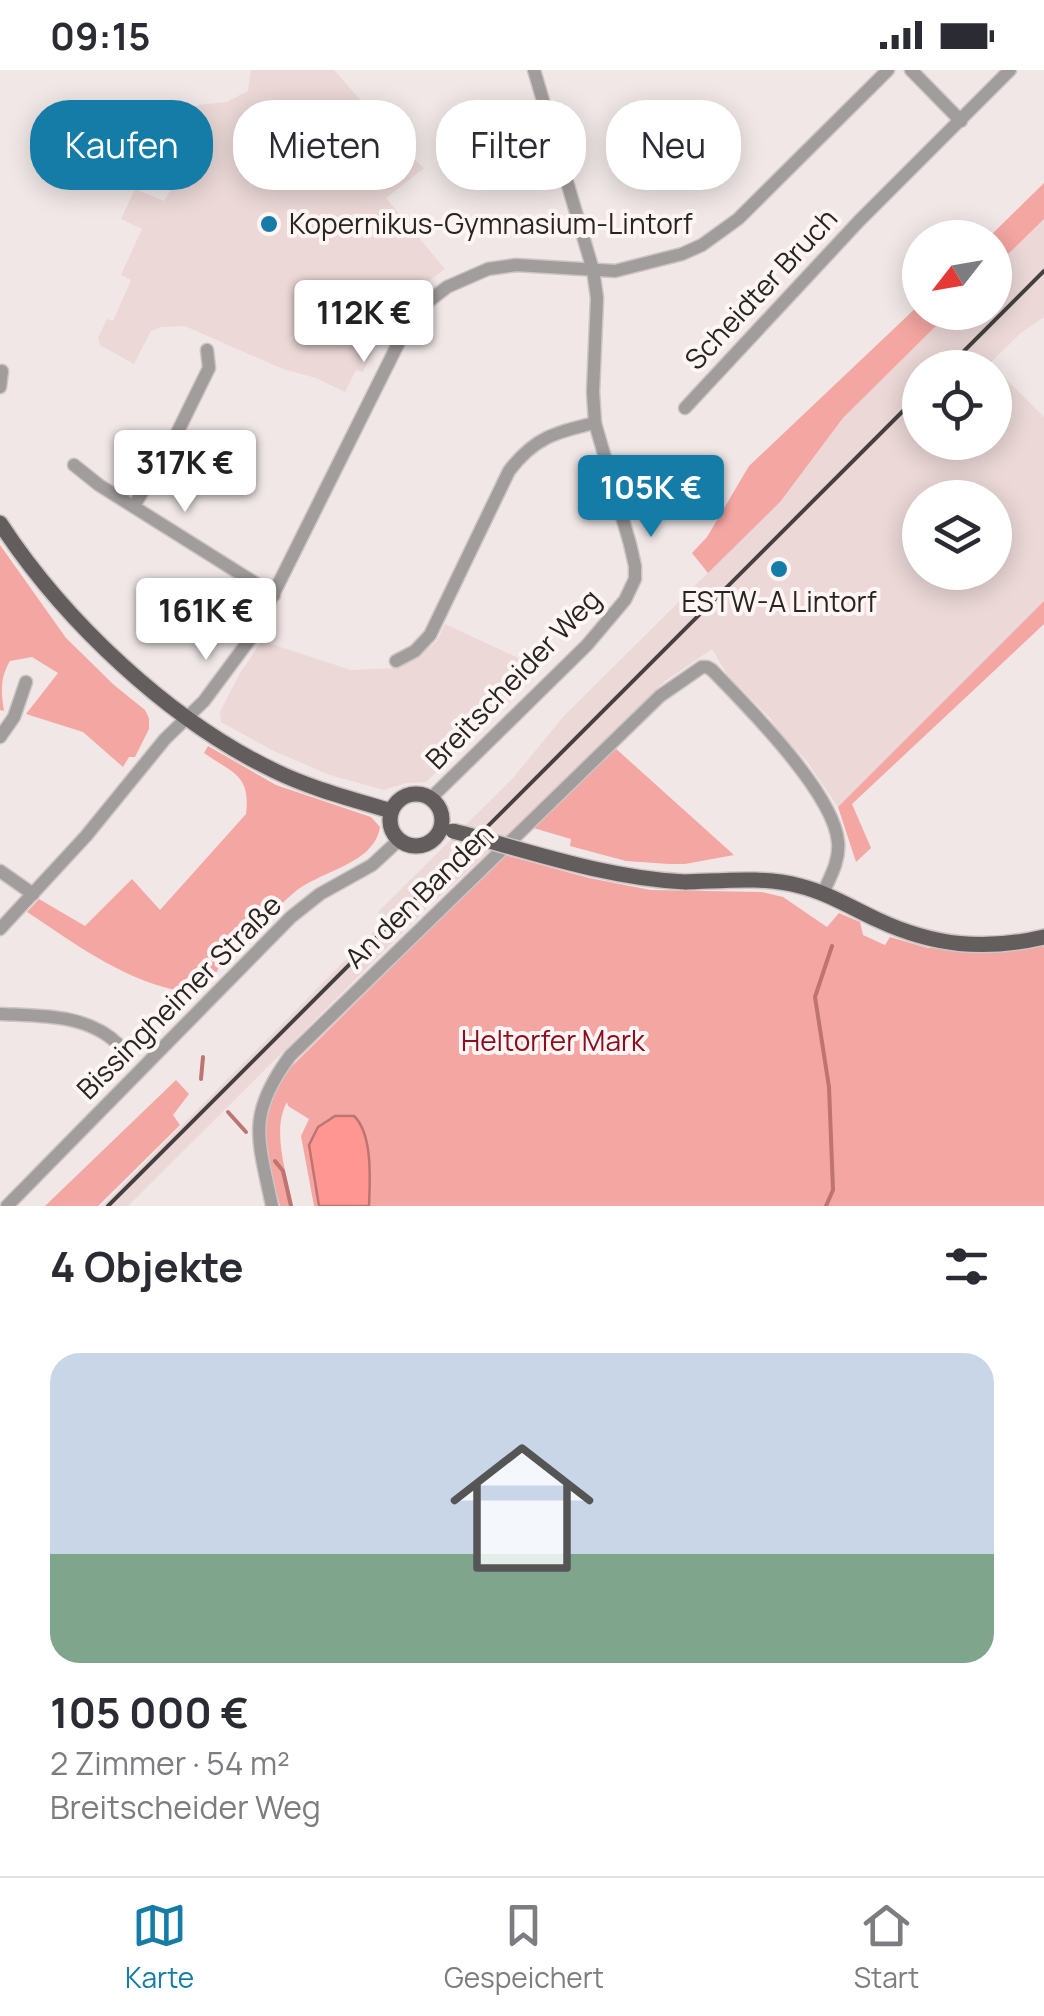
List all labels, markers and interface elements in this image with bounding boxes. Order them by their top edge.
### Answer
text: 09:15 [50,9,151,61]
chip: Kaufen [30,100,213,190]
chip: Mieten [233,100,416,190]
chip: Filter [436,100,586,190]
chip: Neu [606,100,741,190]
street label: Scheidter Bruch [676,199,845,377]
place label: Kopernikus-Gymnasium-Lintorf [289,204,693,242]
marker: Kopernikus-Gymnasium-Lintorf [258,213,280,235]
north arrow [902,220,1012,330]
map controls [902,220,1012,590]
pin: 112K € [283,280,445,365]
text: 112K € [316,290,412,334]
button: locate [902,350,1012,460]
pin: 317K € [104,430,266,515]
text: 317K € [136,440,234,484]
pin: 105K € [570,455,732,540]
text: 105K € [600,465,702,509]
button: layers [902,480,1012,590]
marker: ESTW-A Lintorf [768,558,790,580]
pin: 161K € [125,578,287,663]
street label: Breitscheider Weg [416,580,608,777]
place label: ESTW-A Lintorf [681,582,877,620]
text: 161K € [158,588,254,632]
street label: An den Banden [336,815,501,976]
street label: Bissingheimer Straße [68,886,289,1107]
park label: Heltorfer Mark [461,1021,646,1059]
text: 4 Objekte [50,1237,244,1295]
icon: filters [939,1239,994,1294]
icon: home [432,1418,612,1598]
text: 105 000 € [50,1683,249,1741]
text: 2 Zimmer · 54 m² [50,1741,290,1785]
text: Breitscheider Weg [50,1785,321,1829]
tab: Karte [125,1898,194,1996]
tab: Gespeichert [444,1898,604,1996]
tab: Start [854,1898,919,1996]

